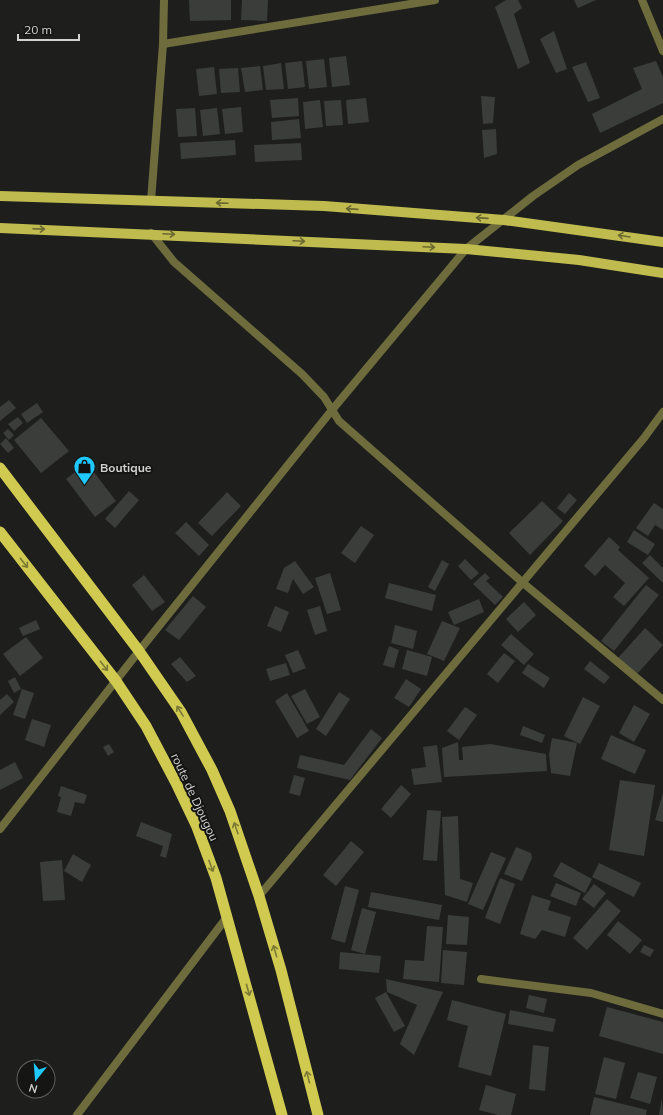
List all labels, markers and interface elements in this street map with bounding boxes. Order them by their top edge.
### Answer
scale bar [18,16,79,42]
text: 20 m [24,22,52,37]
one-way arrow [216,200,229,207]
one-way arrow [346,205,359,212]
one-way arrow [476,215,489,222]
one-way arrow [32,225,45,233]
one-way arrow [162,231,175,238]
one-way arrow [618,232,631,240]
one-way arrow [292,237,305,244]
one-way arrow [422,243,435,251]
shop icon: Boutique [72,454,98,487]
place label: Boutique [100,460,152,475]
one-way arrow [20,558,28,569]
one-way arrow [99,660,108,671]
one-way arrow [175,705,183,717]
street label: route de Djougou [168,751,222,843]
one-way arrow [231,822,239,834]
one-way arrow [208,859,216,871]
one-way arrow [271,945,278,958]
one-way arrow [245,984,252,997]
north arrow [16,1059,56,1099]
one-way arrow [304,1071,312,1084]
text: N [27,1081,39,1096]

